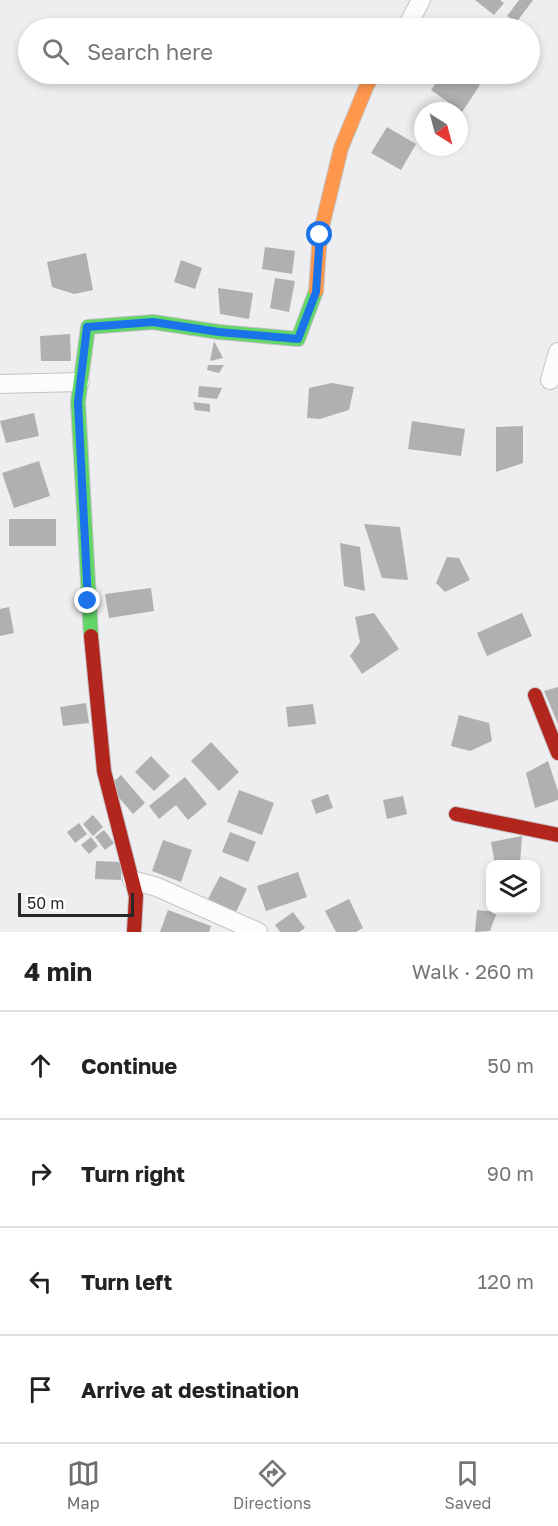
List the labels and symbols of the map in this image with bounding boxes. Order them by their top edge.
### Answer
north arrow [414,102,468,156]
route start [306,221,332,247]
route end [74,587,100,613]
scale bar [18,890,134,918]

